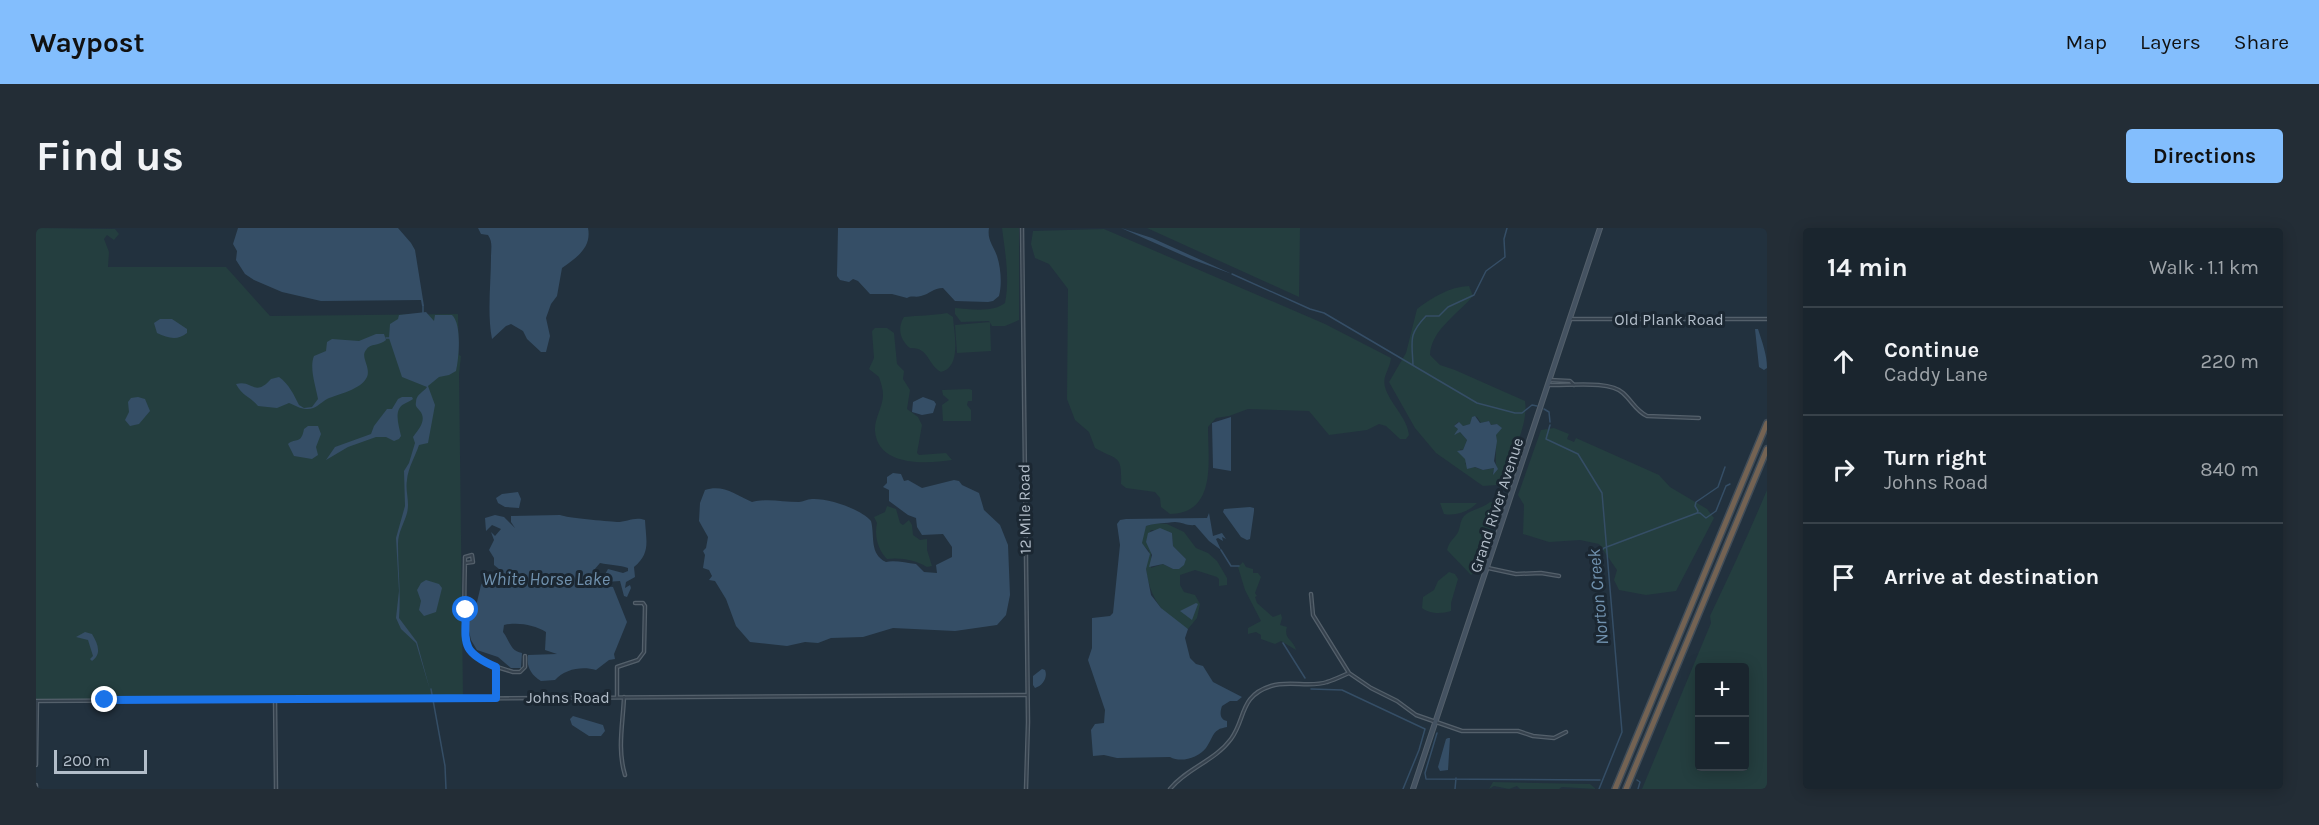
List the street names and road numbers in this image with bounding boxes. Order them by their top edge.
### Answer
street label: Old Plank Road [1614,310,1724,329]
street label: Grand River Avenue [1466,435,1527,575]
street label: 12 Mile Road [1014,464,1035,554]
street label: Johns Road [526,688,610,707]

